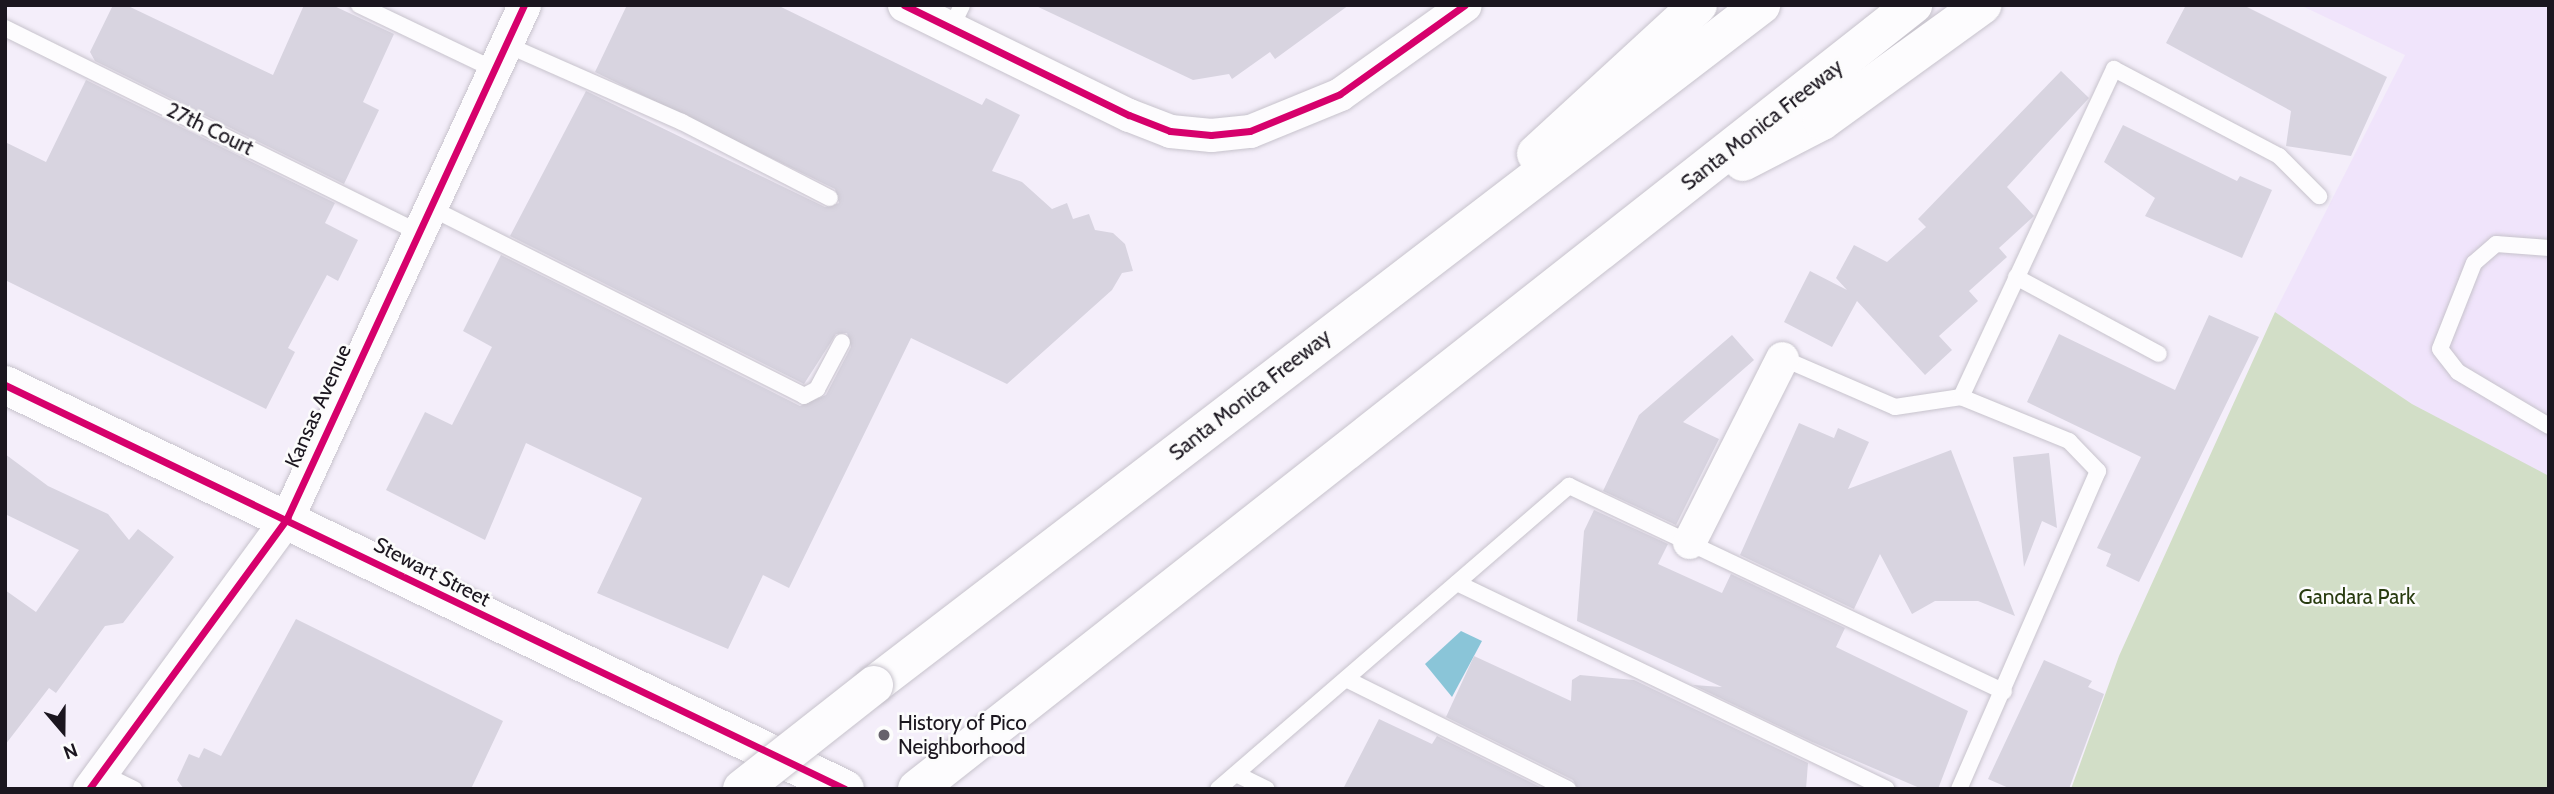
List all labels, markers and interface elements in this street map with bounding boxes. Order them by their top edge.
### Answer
street label: Santa Monica Freeway [1676,54,1848,196]
street label: 27th Court [162,97,258,161]
street label: Santa Monica Freeway [1164,324,1336,466]
street label: Kansas Avenue [280,340,356,472]
street label: Stewart Street [370,532,494,612]
park label: Gandara Park [2299,584,2415,610]
north arrow [28,696,98,766]
place label: History of Pico Neighborhood [898,710,1027,760]
marker: History of Pico Neighborhood [876,727,892,743]
text: N [60,738,81,764]

